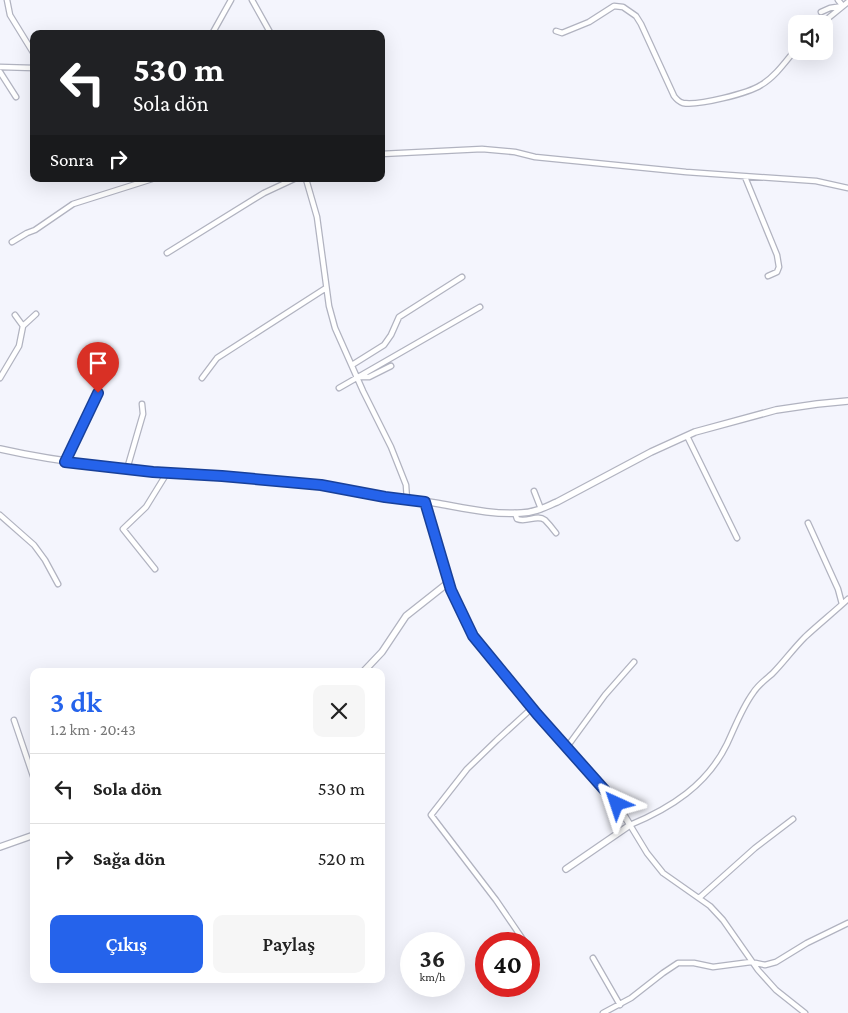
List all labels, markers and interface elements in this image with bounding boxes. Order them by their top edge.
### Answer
map controls [788,15,833,60]
button: sound [788,15,833,60]
icon: left [50,50,115,115]
text: 530 m [133,50,224,89]
text: Sola dön [133,91,209,116]
icon: right [104,145,132,173]
text: Sonra [50,149,94,170]
pin [77,342,119,393]
icon: arrive [84,349,112,377]
text: 3 dk [50,685,102,718]
button: close [313,685,365,737]
text: 1.2 km · 20:43 [50,721,136,738]
icon: left [50,775,78,803]
position arrow [590,777,642,829]
text: Sola dön [93,778,162,799]
text: 530 m [318,778,365,799]
icon: right [50,845,78,873]
text: Sağa dön [93,848,165,869]
text: 520 m [318,848,365,869]
button: Çıkış [50,915,203,973]
button: Paylaş [213,915,365,973]
speed limit sign: 40 [475,932,540,997]
text: 36 [420,945,445,972]
text: km/h [420,970,445,984]

